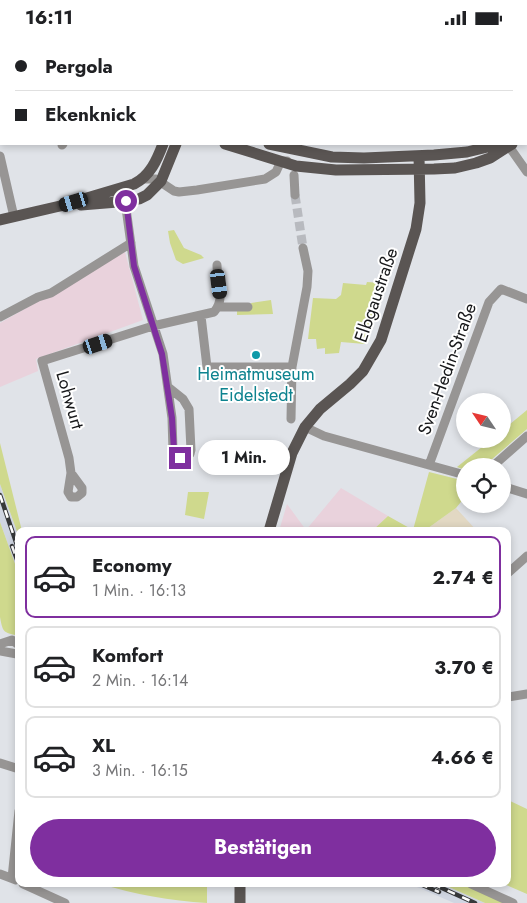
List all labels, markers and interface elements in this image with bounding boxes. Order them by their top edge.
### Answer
text: 16:11 [25,4,73,31]
text: Pergola [45,53,113,80]
text: Ekenknick [45,101,136,128]
car [57,190,90,214]
route start [115,190,137,212]
street label: Elbgaustraße [348,244,404,346]
car [209,268,228,300]
street label: Sven-Hedin-Straße [411,299,483,439]
car [81,332,114,356]
marker: Heimatmuseum Eidelstedt [250,349,262,361]
place label: Heimatmuseum Eidelstedt [197,361,315,408]
street label: Lohwurt [49,368,91,433]
north arrow [456,393,511,447]
map controls [456,393,511,513]
callout: 1 Min. [198,441,290,475]
text: 1 Min. [221,446,267,469]
route end [169,447,191,469]
button: locate [456,458,511,513]
text: Economy [92,552,172,579]
icon: car [32,555,77,600]
text: 2.74 € [433,564,494,591]
text: 1 Min. · 16:13 [92,579,186,602]
text: Komfort [92,642,163,669]
icon: car [32,645,77,690]
text: 3.70 € [434,654,494,681]
text: 2 Min. · 16:14 [92,669,188,692]
text: XL [92,732,115,759]
icon: car [32,735,77,780]
text: 4.66 € [431,744,494,771]
text: 3 Min. · 16:15 [92,759,188,782]
button: Bestätigen [30,819,496,877]

